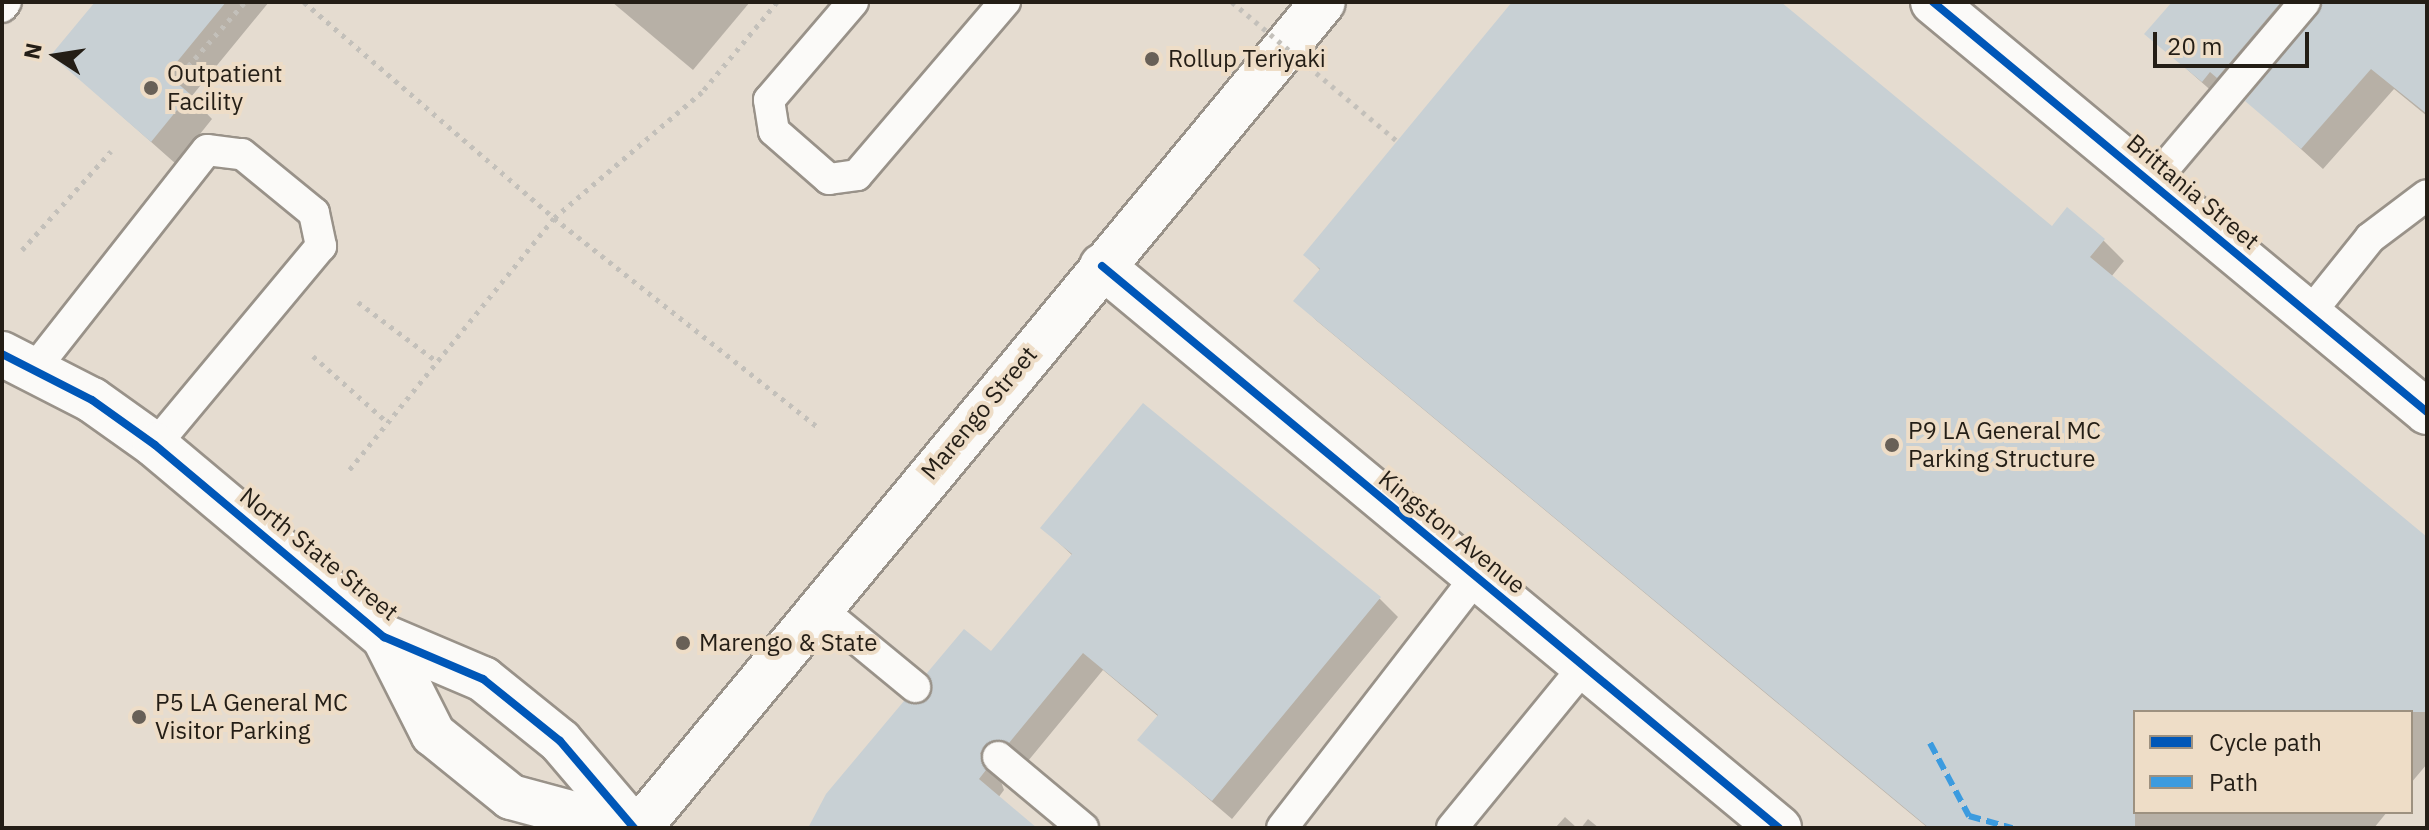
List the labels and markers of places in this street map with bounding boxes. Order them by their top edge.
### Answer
place label: Rollup Teriyaki [1168,45,1326,73]
marker: Rollup Teriyaki [1143,50,1161,68]
place label: Outpatient Facility [167,60,282,116]
marker: Outpatient Facility [142,79,160,97]
place label: P9 LA General MC Parking Structure [1908,417,2101,473]
marker: P9 LA General MC Parking Structure [1883,436,1901,454]
place label: Marengo & State [699,629,877,657]
marker: Marengo & State [674,634,692,652]
place label: P5 LA General MC Visitor Parking [155,689,348,745]
marker: P5 LA General MC Visitor Parking [130,708,148,726]

